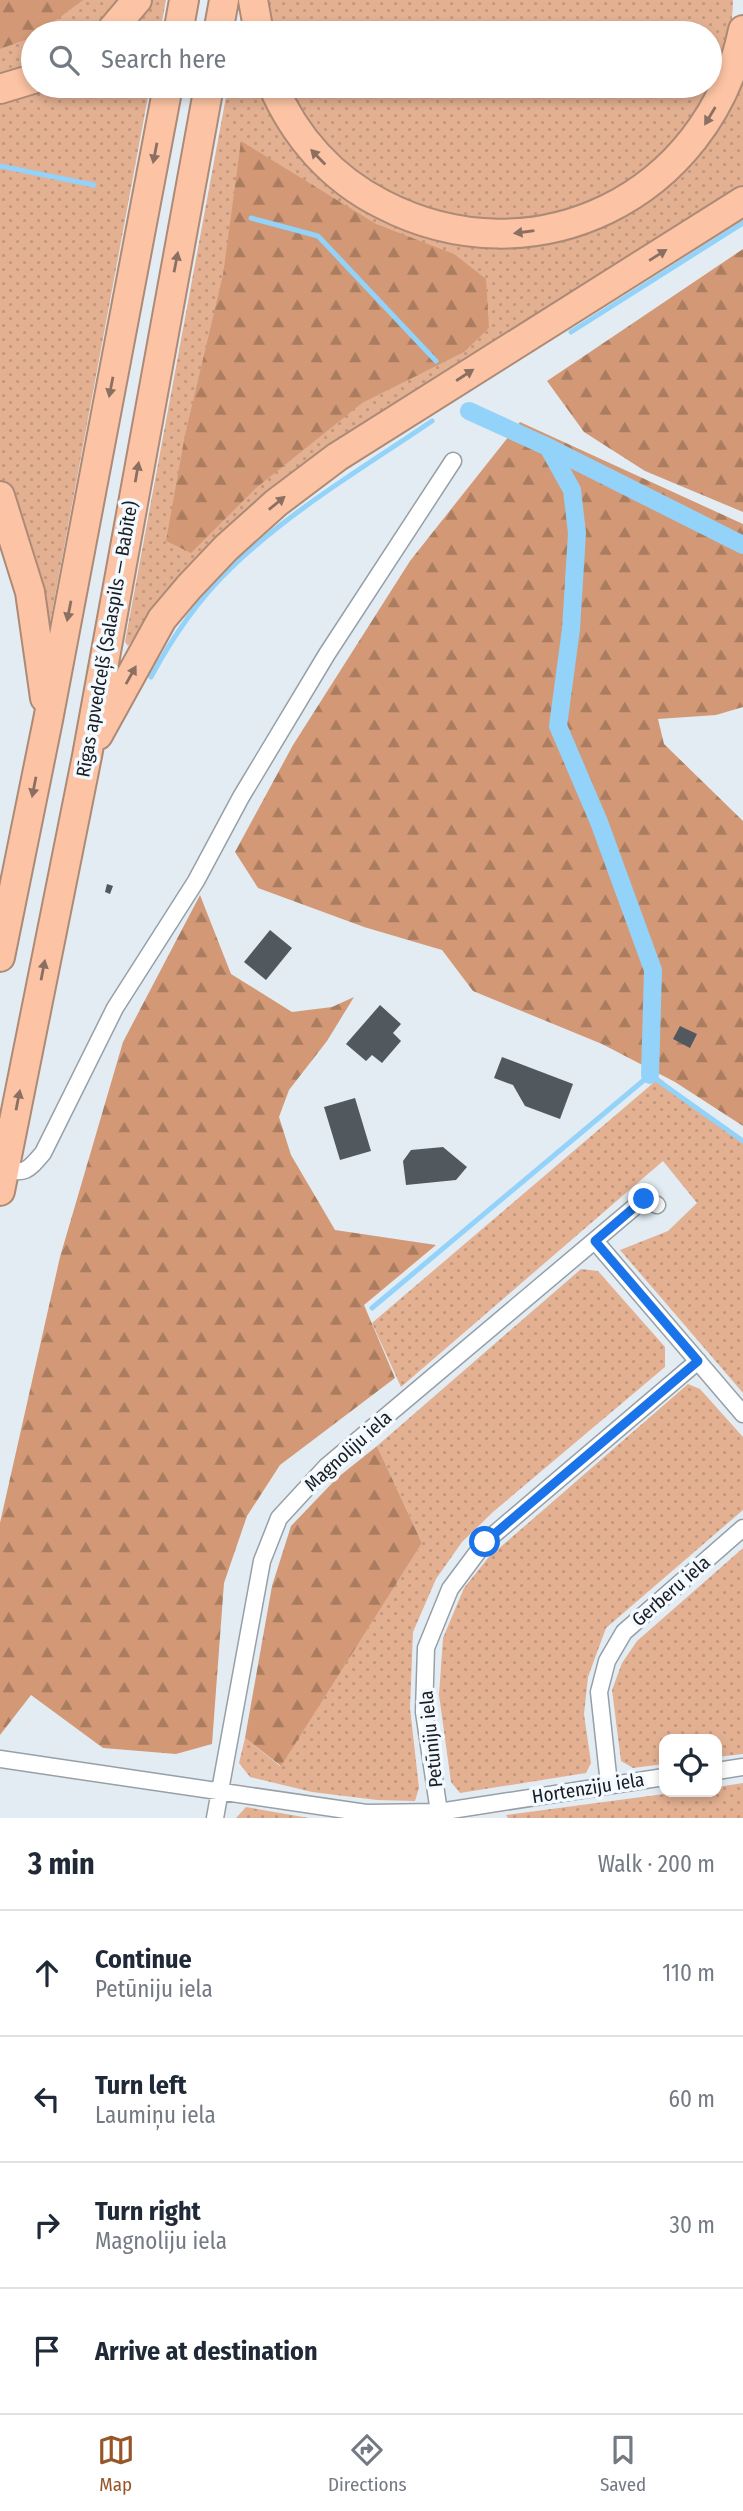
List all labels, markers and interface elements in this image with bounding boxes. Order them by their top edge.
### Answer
search box [21,21,722,98]
icon: search [45,41,83,79]
text: Search here [101,44,226,75]
one-way arrow [704,106,716,125]
one-way arrow [149,142,160,164]
one-way arrow [310,148,327,165]
one-way arrow [513,227,535,238]
one-way arrow [648,248,668,261]
one-way arrow [171,251,182,273]
one-way arrow [455,369,475,382]
one-way arrow [106,376,117,398]
one-way arrow [132,461,143,483]
one-way arrow [268,496,285,511]
street label: Rīgas apvedceļš (Salaspils — Babīte) [71,499,143,779]
one-way arrow [63,600,74,622]
one-way arrow [125,665,137,685]
one-way arrow [29,776,40,798]
one-way arrow [38,959,49,981]
one-way arrow [12,1089,23,1111]
route end [628,1183,659,1214]
street label: Magnoliju iela [300,1406,396,1496]
route start [469,1526,500,1557]
street label: Gerberu iela [627,1551,715,1631]
street label: Petūniju iela [414,1689,448,1789]
map controls [659,1734,722,1797]
button: locate [659,1734,722,1797]
street label: Hortenziju iela [530,1768,646,1808]
text: 3 min [28,1846,95,1882]
text: Walk · 200 m [598,1850,715,1878]
text: Continue [95,1944,192,1975]
icon: ahead [28,1954,66,1992]
text: 110 m [662,1959,715,1987]
text: Petūniju iela [95,1975,213,2003]
text: Turn left [95,2070,187,2101]
icon: left [28,2080,66,2118]
text: 60 m [669,2085,715,2113]
text: Laumiņu iela [95,2101,216,2129]
text: Turn right [95,2196,201,2227]
icon: right [28,2206,66,2244]
text: 30 m [670,2211,715,2239]
text: Magnoliju iela [95,2227,227,2255]
icon: arrive [28,2332,66,2370]
text: Arrive at destination [95,2336,318,2367]
tab: Map [97,2431,135,2496]
tab: Directions [328,2431,407,2496]
tab: Saved [600,2431,646,2496]

